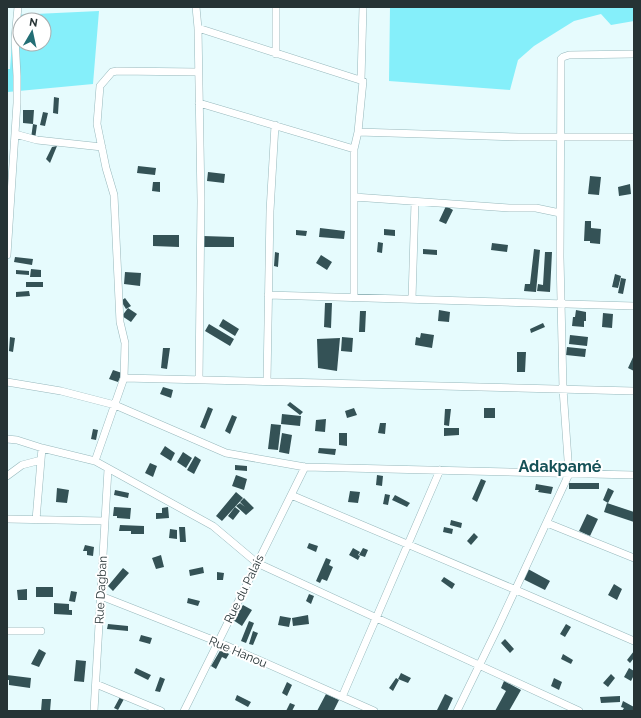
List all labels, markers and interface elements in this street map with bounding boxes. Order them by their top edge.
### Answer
north arrow [12,12,52,52]
text: N [28,16,39,30]
district label: Adakpamé [519,457,602,476]
street label: Rue du Palais [221,552,267,626]
street label: Rue Dagban [92,555,110,625]
street label: Rue Hanou [207,634,269,670]

